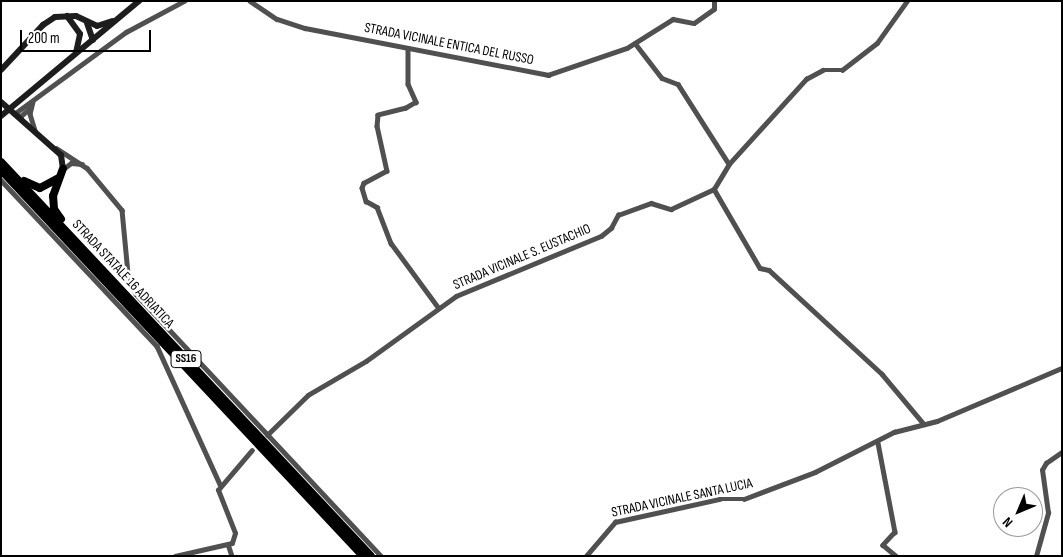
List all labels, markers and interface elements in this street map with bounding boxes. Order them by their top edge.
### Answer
street label: STRADA VICINALE ENTICA DEL RUSSO [363,19,535,69]
scale bar [22,20,154,52]
text: 200 m [28,29,60,48]
street label: STRADA STATALE 16 ADRIATICA [69,216,177,332]
street label: STRADA VICINALE S. EUSTACHIO [451,220,593,294]
road number: SS16 [170,349,202,368]
street label: STRADA VICINALE SANTA LUCIA [610,475,754,521]
north arrow [993,487,1043,537]
text: N [999,514,1016,531]

